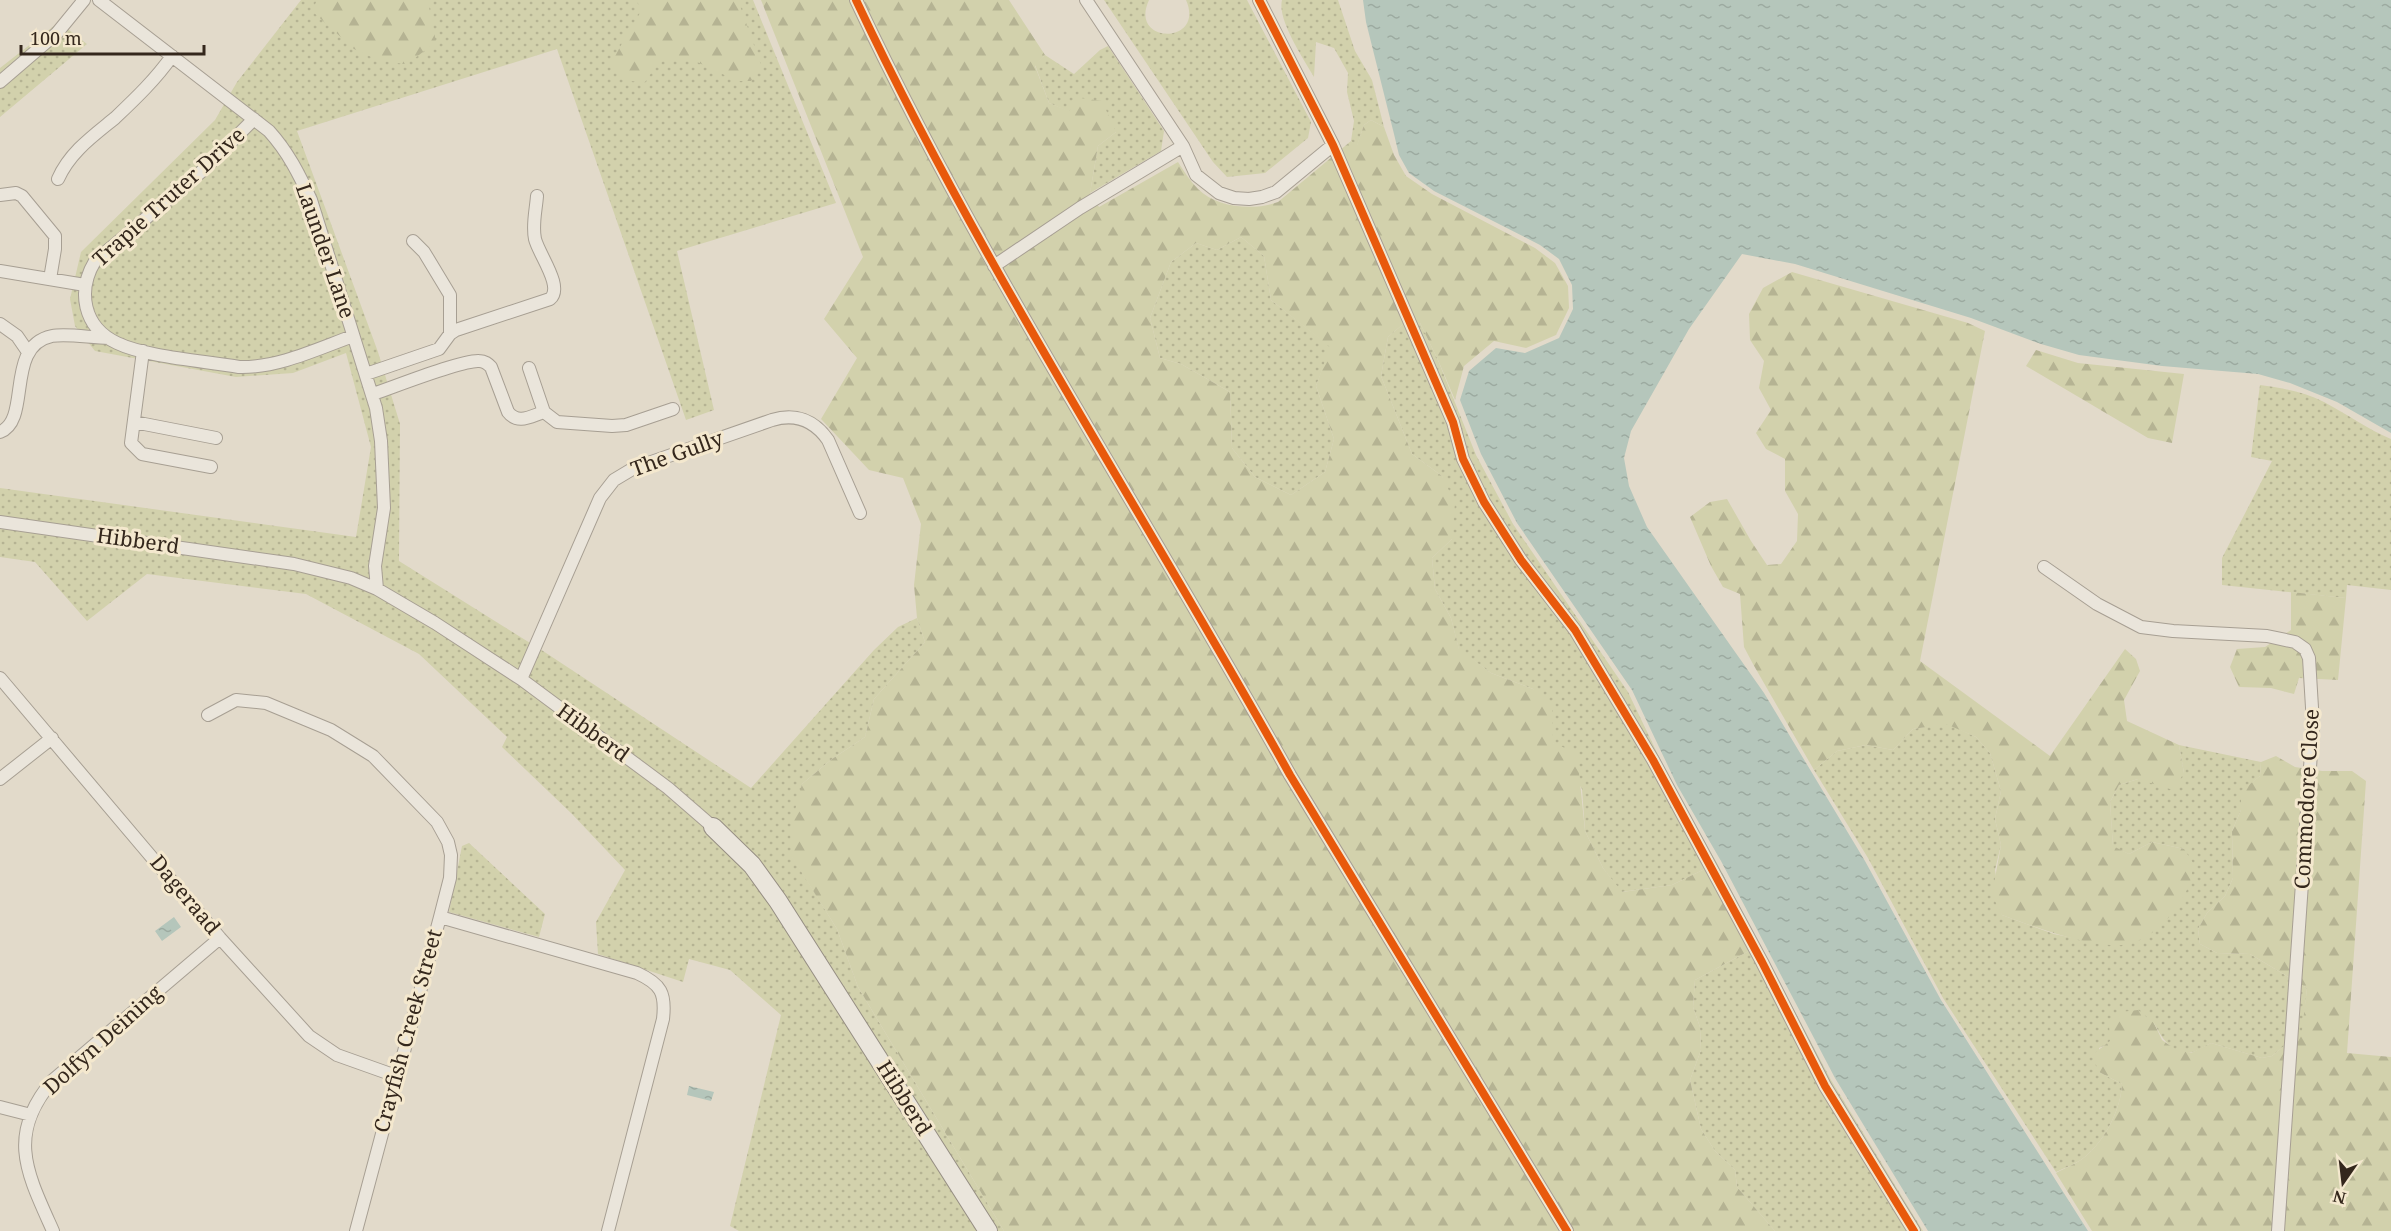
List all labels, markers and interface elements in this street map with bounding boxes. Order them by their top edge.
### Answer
scale bar [21,18,204,56]
text: 100 m [30,26,82,50]
street label: Trapie Truter Drive [86,120,250,272]
street label: Launder Lane [290,179,362,322]
street label: The Gully [627,423,727,483]
street label: Hibberd [95,520,181,560]
street label: Hibberd [552,696,636,768]
street label: Commodore Close [2287,708,2325,890]
street label: Dageraad [144,849,227,940]
street label: Crayfish Creek Street [366,926,448,1135]
street label: Dolfyn Deining [37,978,168,1100]
street label: Hibberd [871,1055,939,1140]
north arrow [2313,1153,2373,1213]
text: N [2330,1185,2348,1210]

